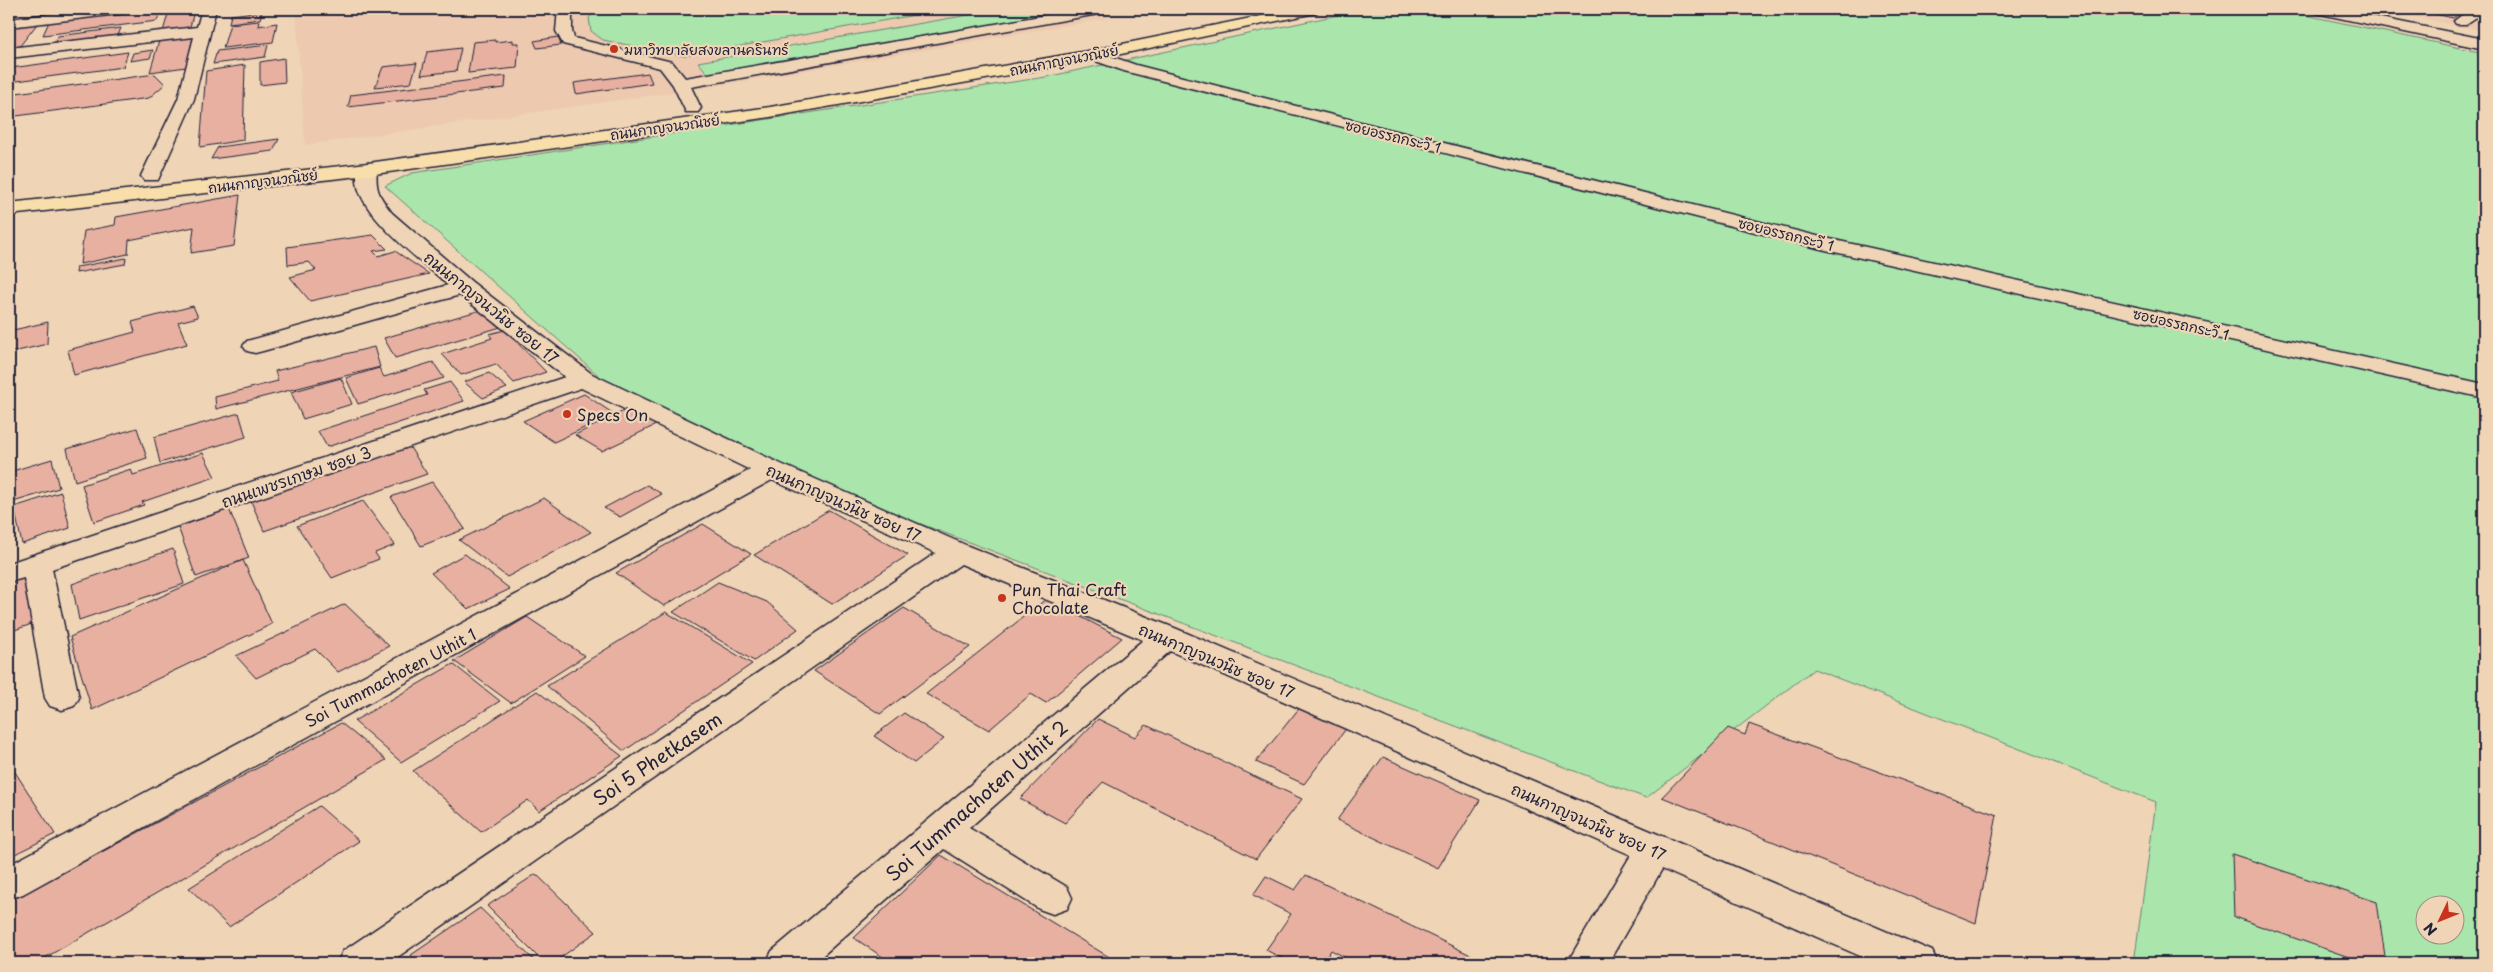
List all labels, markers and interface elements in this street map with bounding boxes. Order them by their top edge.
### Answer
place label: มหาวิทยาลัยสงขลานครินทร์ [624,39,789,60]
street label: ถนนกาญจนวณิชย์ [1008,39,1120,81]
marker: มหาวิทยาลัยสงขลานครินทร์ [608,43,620,55]
street label: ถนนกาญจนวณิชย์ [609,109,721,145]
street label: ซอยอรรถกระวี 1 [1343,114,1443,158]
street label: ถนนกาญจนวณิชย์ [207,164,319,198]
street label: ซอยอรรถกระวี 1 [1736,212,1836,256]
street label: ถนนกาญจนวนิช ซอย 17 [419,245,565,369]
street label: ซอยอรรถกระวี 1 [2131,303,2231,345]
place label: Specs On [577,402,648,426]
marker: Specs On [561,408,573,420]
street label: ถนนเพชรเกษม ซอย 3 [218,439,374,513]
street label: ถนนกาญจนวนิช ซอย 17 [763,457,926,547]
place label: Pun Thai Craft Chocolate [1012,577,1127,619]
marker: Pun Thai Craft Chocolate [996,592,1008,604]
street label: ถนนกาญจนวนิช ซอย 17 [1135,616,1299,704]
street label: Soi Tummachoten Uthit 1 [300,622,480,732]
street label: Soi 5 Phetkasem [587,704,727,812]
street label: Soi Tummachoten Uthit 2 [879,713,1073,887]
street label: ถนนกาญจนวนิช ซอย 17 [1508,776,1671,866]
north arrow [2416,894,2466,944]
text: N [2419,918,2442,940]

